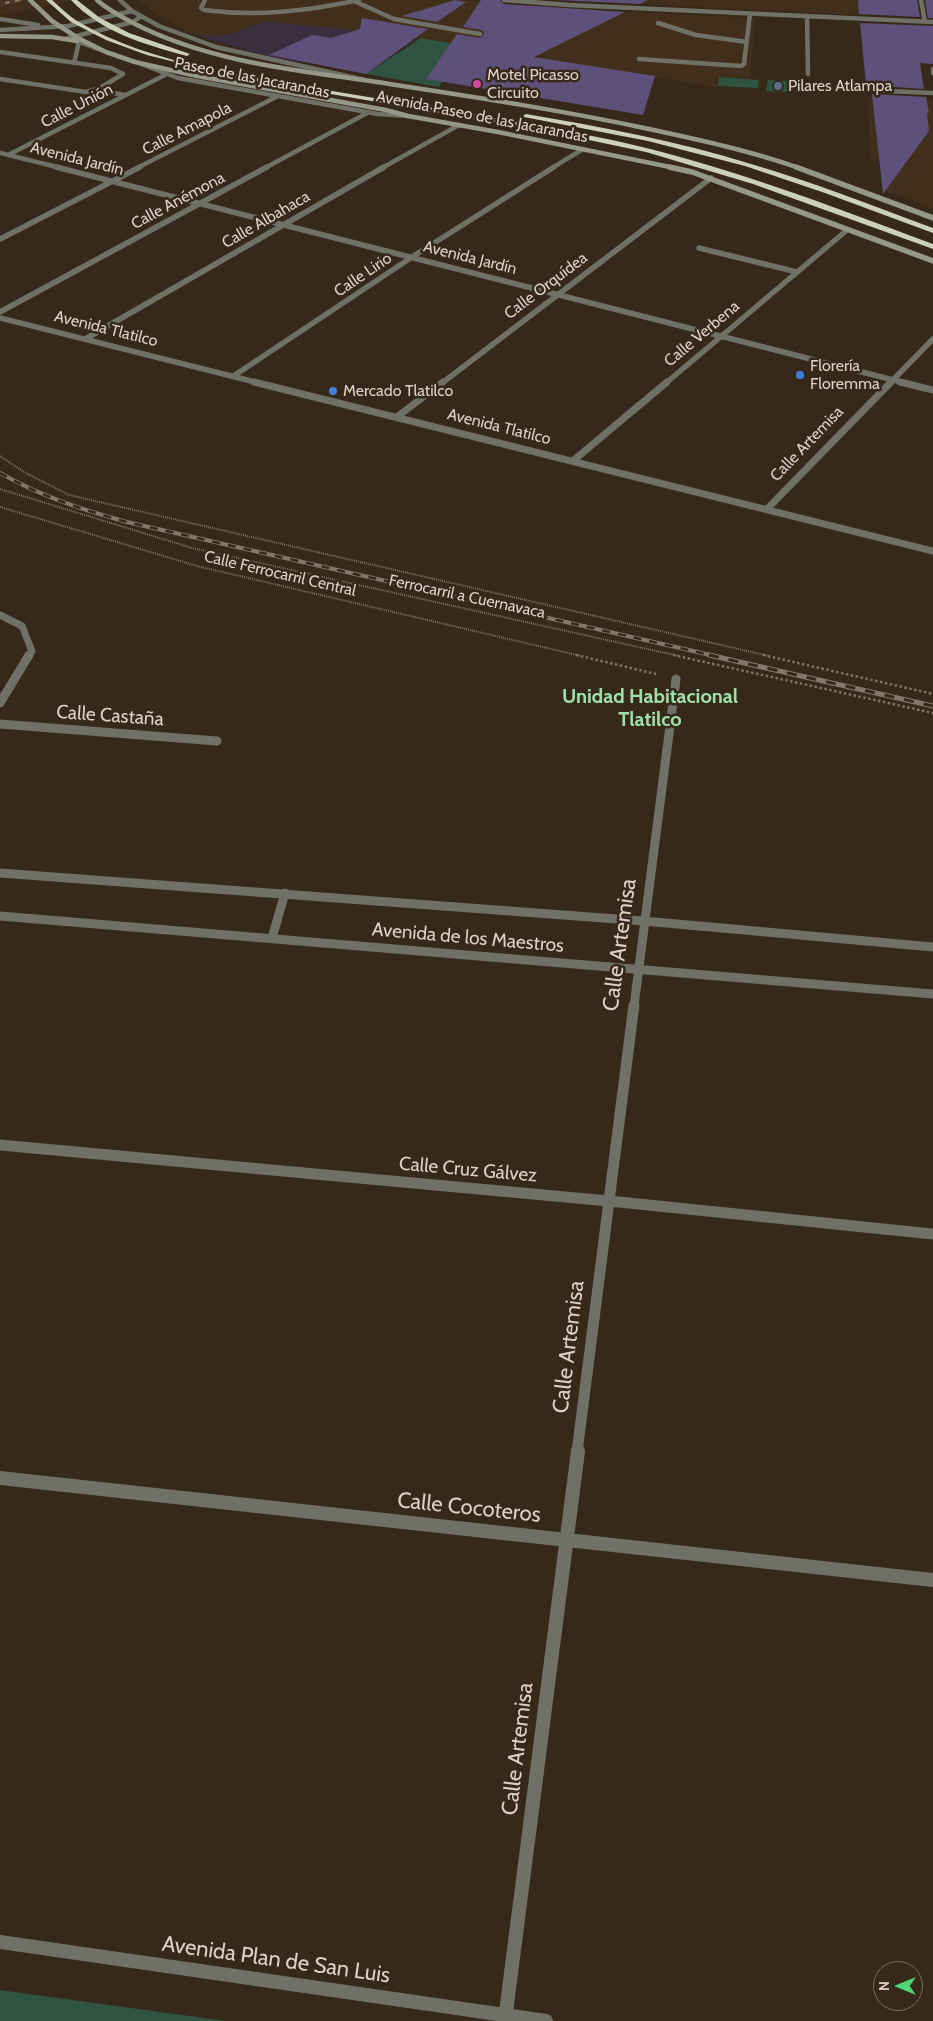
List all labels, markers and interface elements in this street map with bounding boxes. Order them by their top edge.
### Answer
street label: Paseo de las Jacarandas [173,54,331,102]
place label: Motel Picasso Circuito [487,65,579,103]
place label: Pilares Atlampa [788,76,892,96]
marker: Motel Picasso Circuito [471,78,483,90]
street label: Calle Unión [38,80,116,132]
marker: Pilares Atlampa [772,80,784,92]
street label: Avenida Paseo de las Jacarandas [375,87,589,147]
street label: Calle Amapola [139,98,235,160]
street label: Avenida Jardín [28,138,126,180]
street label: Calle Anémona [128,168,228,234]
street label: Calle Albahaca [219,187,313,253]
street label: Avenida Jardín [421,237,519,279]
street label: Calle Orquídea [501,248,591,324]
street label: Calle Lirio [330,249,396,301]
street label: Calle Verbena [660,297,744,371]
street label: Avenida Tlatilco [52,307,160,351]
place label: Florería Floremma [810,356,880,394]
marker: Florería Floremma [794,369,806,381]
place label: Mercado Tlatilco [343,381,453,401]
marker: Mercado Tlatilco [327,385,339,397]
street label: Calle Artemisa [766,402,848,486]
street label: Avenida Tlatilco [445,405,553,449]
street label: Calle Ferrocarril Central [202,547,358,601]
street label: Ferrocarril a Cuernavaca [387,571,547,623]
district label: Unidad Habitacional Tlatilco [562,685,738,732]
street label: Calle Castaña [56,701,164,731]
street label: Calle Artemisa [598,877,642,1013]
street label: Avenida de los Maestros [371,918,565,958]
street label: Calle Cruz Gálvez [398,1153,538,1187]
street label: Calle Artemisa [548,1279,590,1415]
street label: Calle Cocoteros [396,1487,542,1529]
street label: Calle Artemisa [497,1681,539,1817]
street label: Avenida Plan de San Luis [160,1931,392,1989]
north arrow [873,1961,923,2011]
text: N [875,1981,893,1991]

